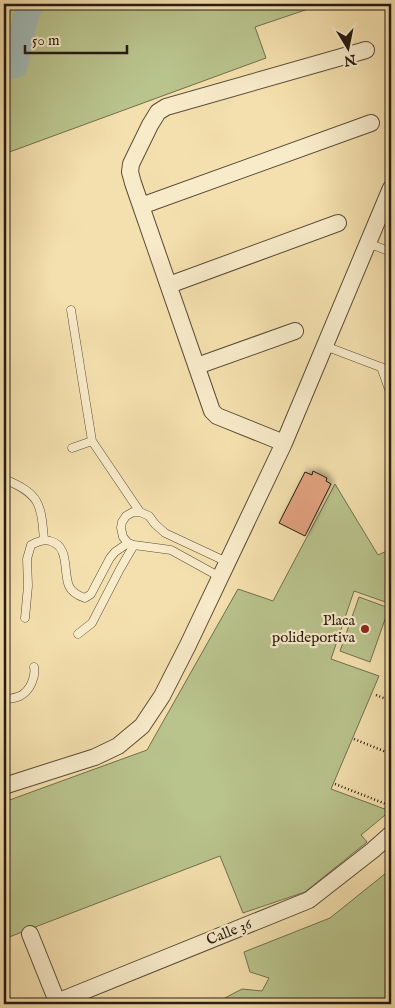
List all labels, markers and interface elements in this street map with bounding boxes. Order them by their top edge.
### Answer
scale bar [25,22,128,54]
north arrow [322,22,372,72]
text: 50 m [32,31,60,50]
text: N [343,50,359,70]
place label: Placa polideportiva [272,611,356,647]
marker: Placa polideportiva [359,623,371,635]
street label: Calle 36 [203,914,255,950]

